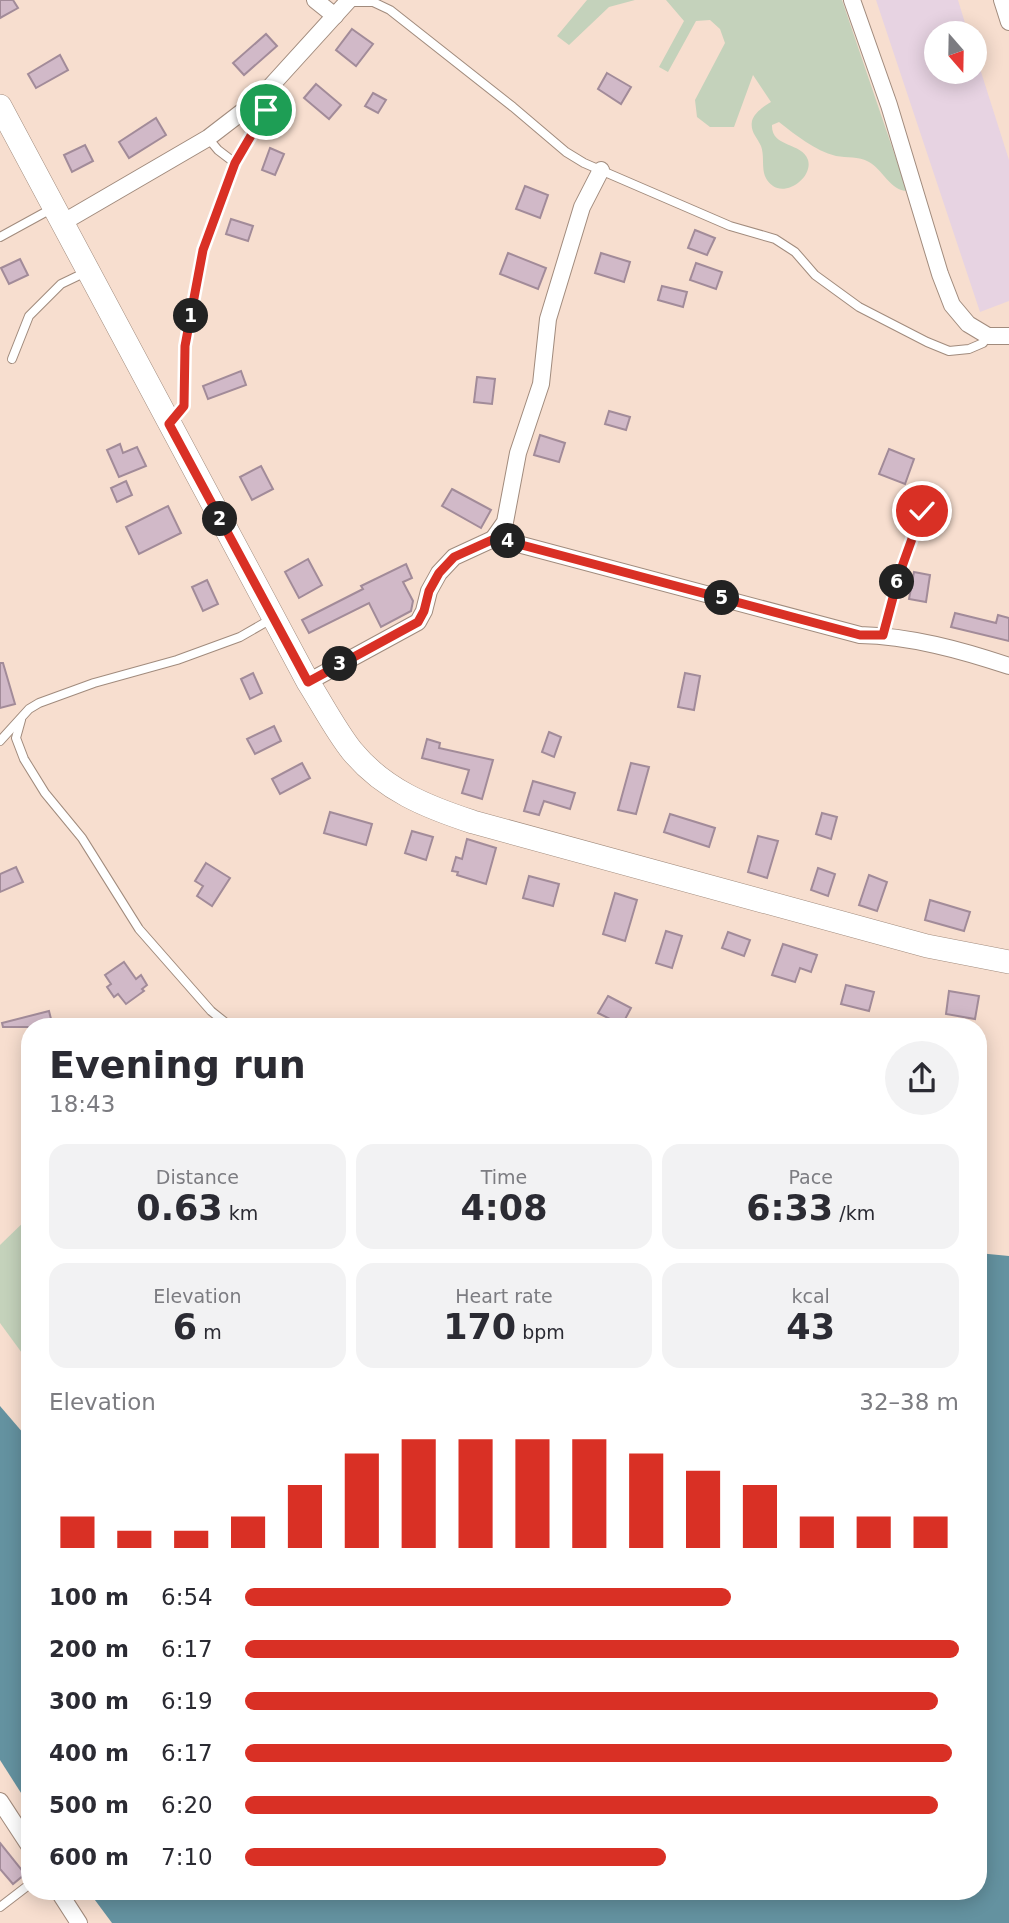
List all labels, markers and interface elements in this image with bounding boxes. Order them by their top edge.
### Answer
north arrow [924,21,987,84]
map controls [924,21,987,84]
pin [236,80,296,140]
icon: arrive [247,91,285,129]
pin: 1 [174,298,208,334]
text: 1 [184,304,197,326]
pin [892,481,952,541]
icon: check [903,492,941,530]
pin: 2 [202,502,238,536]
text: 2 [213,507,226,529]
pin: 4 [490,524,526,558]
text: 4 [501,529,514,551]
pin: 6 [880,564,914,600]
text: 6 [890,570,903,592]
pin: 5 [704,580,740,616]
text: 5 [715,586,728,608]
pin: 3 [322,646,358,682]
text: 3 [333,652,346,674]
button: share [885,1041,959,1115]
text: Evening run [49,1043,306,1087]
text: 18:43 [49,1091,115,1117]
text: Distance [156,1166,239,1188]
text: Time [481,1166,527,1188]
text: Pace [788,1166,833,1188]
text: 0.63 [136,1188,223,1228]
text: 4:08 [460,1188,548,1228]
text: 6:33 [746,1188,833,1228]
text: km [223,1202,258,1224]
text: /km [833,1202,875,1224]
text: Elevation [153,1285,241,1307]
text: Heart rate [455,1285,553,1307]
text: kcal [791,1285,830,1307]
text: 6 [173,1307,197,1347]
text: 170 [443,1307,516,1347]
text: 43 [786,1307,835,1347]
text: m [197,1321,222,1343]
text: bpm [516,1321,565,1343]
text: Elevation [49,1389,156,1415]
text: 32–38 m [859,1389,959,1415]
text: 100 m [49,1584,129,1610]
text: 6:54 [161,1584,213,1610]
text: 200 m [49,1636,129,1662]
text: 6:17 [161,1636,213,1662]
text: 300 m [49,1688,129,1714]
text: 6:19 [161,1688,213,1714]
text: 400 m [49,1740,129,1766]
text: 6:17 [161,1740,213,1766]
text: 500 m [49,1792,129,1818]
text: 6:20 [161,1792,213,1818]
text: 600 m [49,1844,129,1870]
text: 7:10 [161,1844,213,1870]

